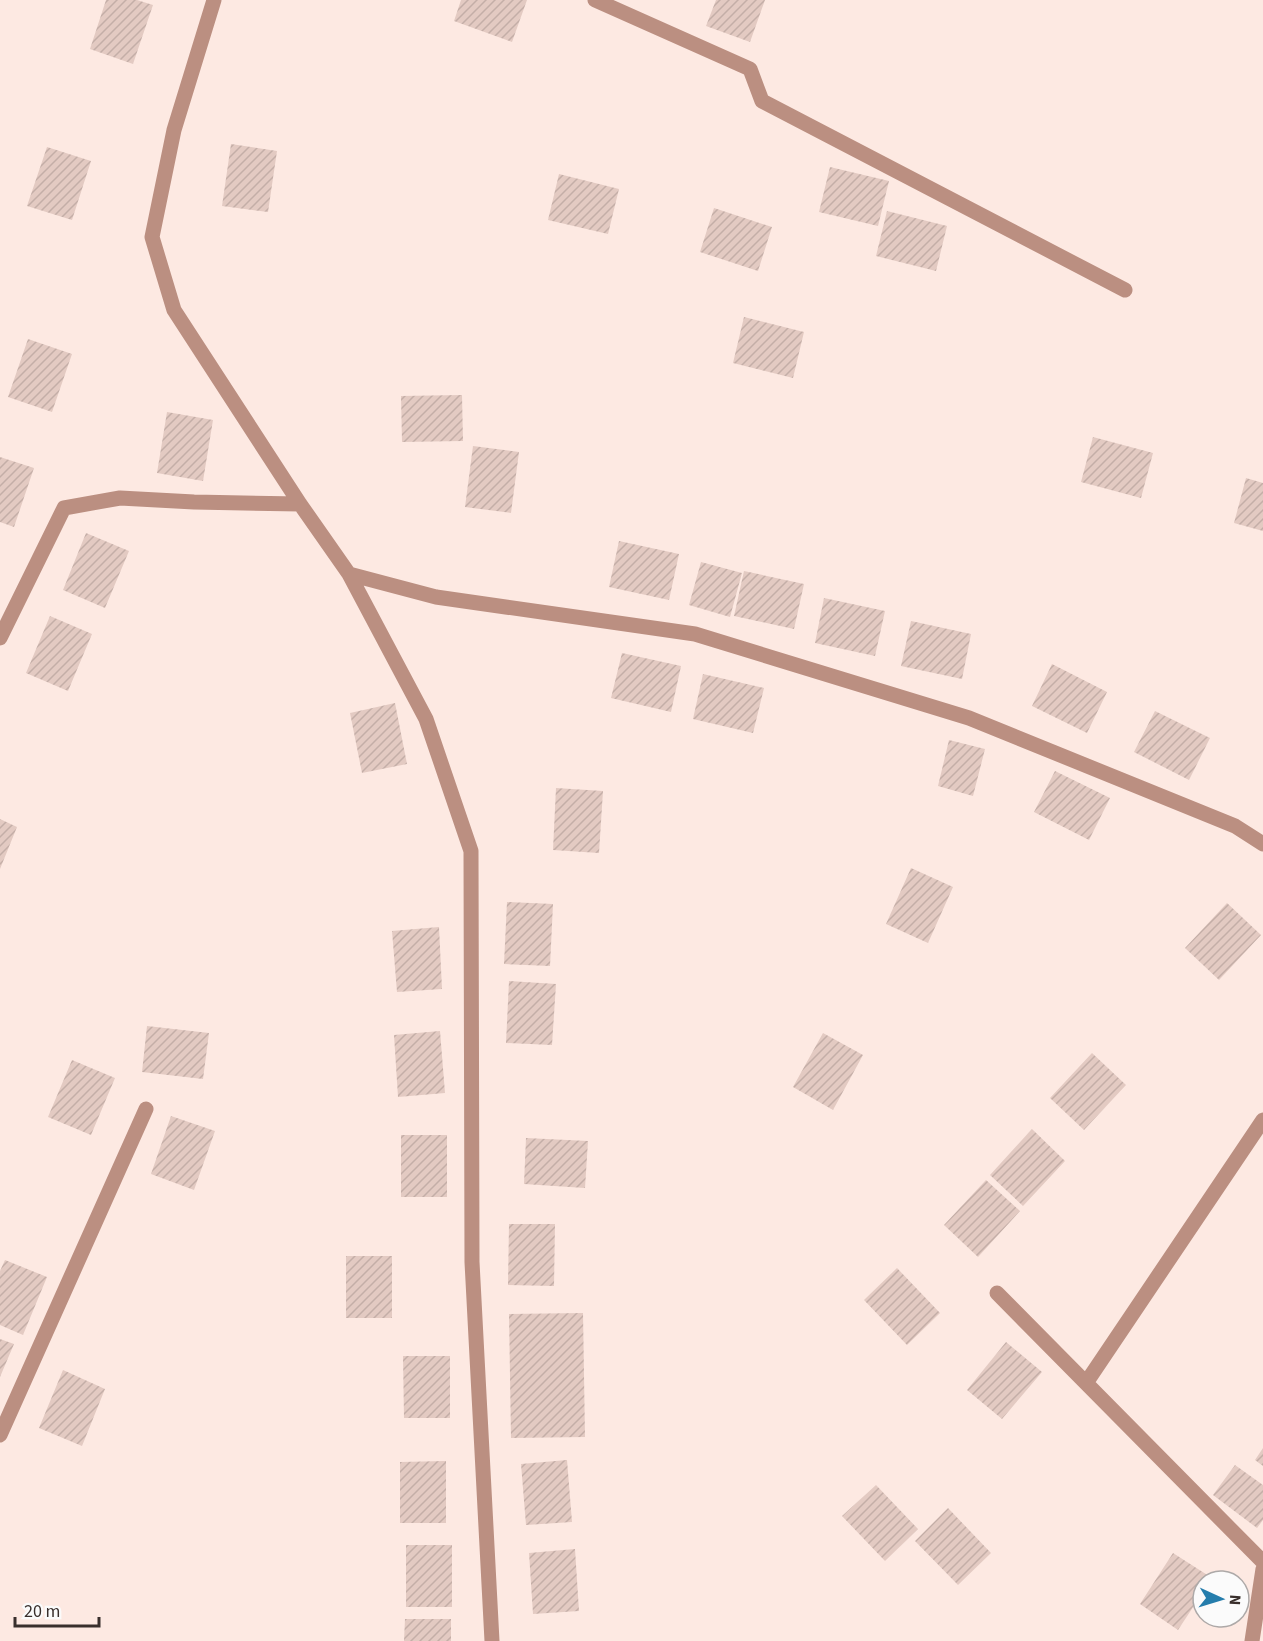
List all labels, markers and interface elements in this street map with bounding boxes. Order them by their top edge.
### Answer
north arrow [1191,1569,1251,1629]
scale bar [15,1590,99,1628]
text: N [1224,1594,1246,1606]
text: 20 m [24,1599,60,1624]

